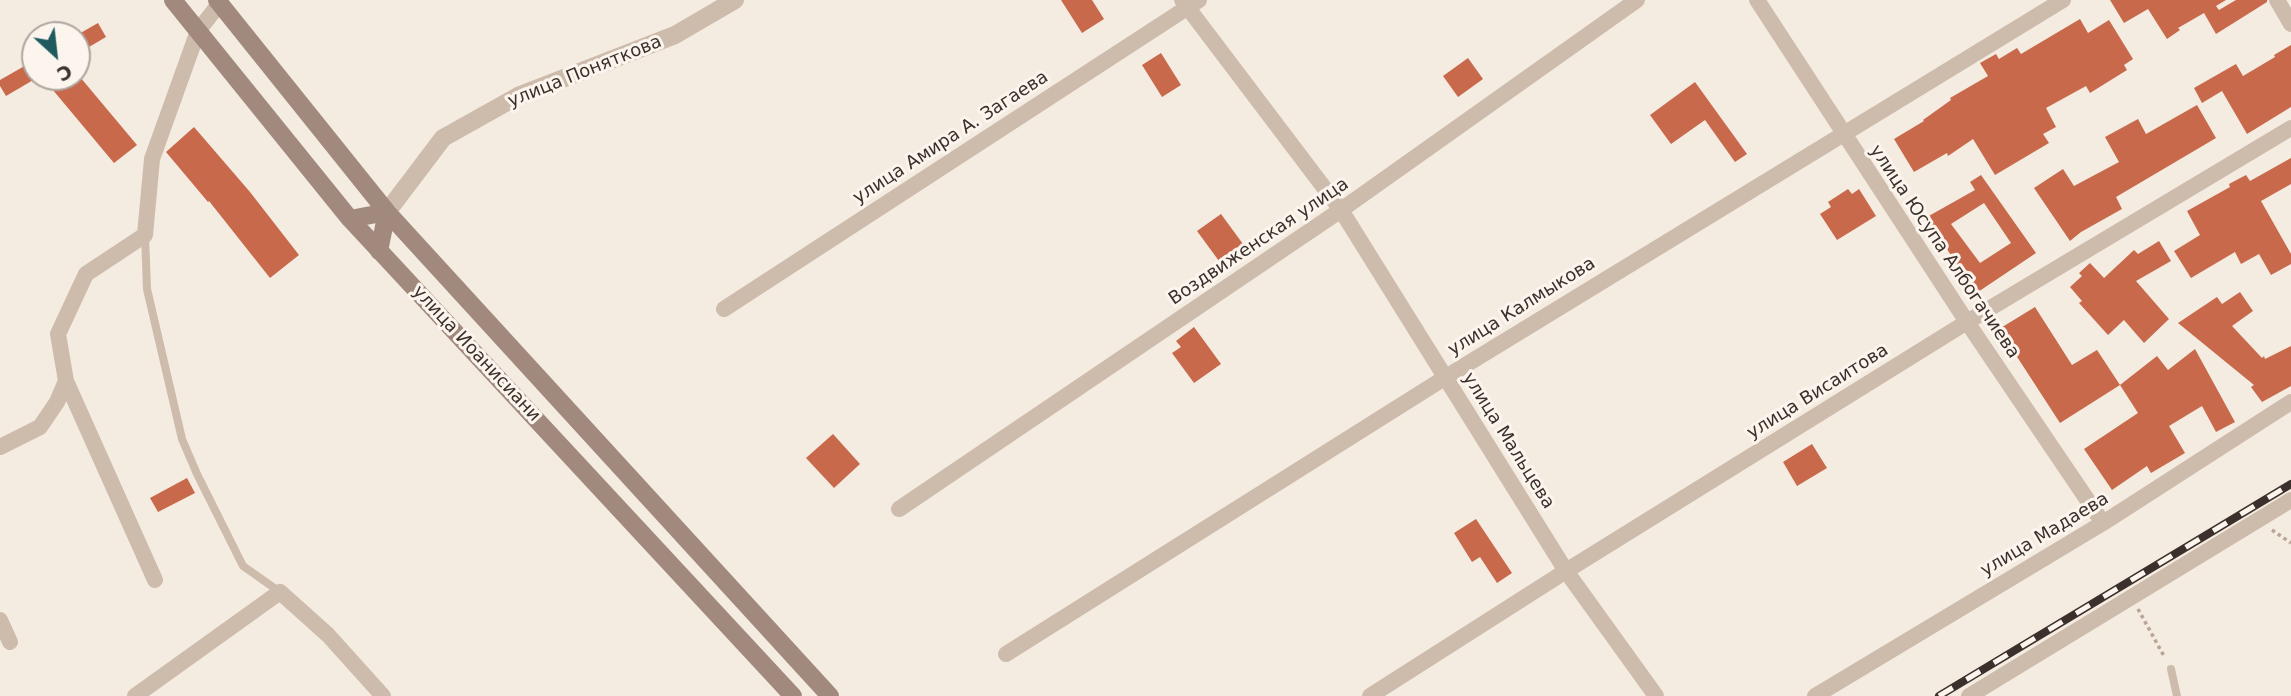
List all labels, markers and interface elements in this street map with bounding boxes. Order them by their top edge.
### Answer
north arrow [21,21,91,91]
street label: улица Поняткова [505,31,665,113]
text: С [53,60,76,86]
street label: улица Амира А. Загаева [849,67,1053,209]
street label: улица Юсупа Албогачиева [1864,141,2024,363]
street label: Воздвиженская улица [1165,174,1353,310]
street label: улица Калмыкова [1444,253,1600,361]
street label: улица Иоанисиани [407,282,545,426]
street label: улица Висаитова [1743,340,1893,444]
street label: улица Мальцева [1457,369,1559,513]
street label: улица Мадаева [1977,488,2113,582]

